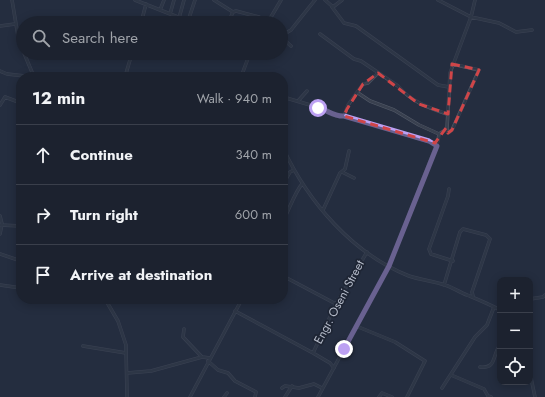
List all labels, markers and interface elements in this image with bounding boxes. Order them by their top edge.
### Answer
search box [16,16,288,60]
icon: search [30,27,52,49]
text: Search here [62,27,138,49]
text: 12 min [32,86,85,110]
text: Walk · 940 m [197,89,272,108]
route start [309,99,327,117]
icon: ahead [32,144,54,166]
text: Continue [70,144,133,166]
text: 340 m [235,145,272,164]
icon: right [32,204,54,226]
text: Turn right [70,204,138,226]
text: 600 m [235,205,272,224]
street label: Engr. Oseni Street [309,257,369,347]
icon: arrive [32,264,54,286]
text: Arrive at destination [70,264,212,286]
map controls [497,277,533,385]
button: + [497,277,533,313]
button: − [497,313,533,349]
route end [335,340,353,358]
button: locate [497,349,533,385]

